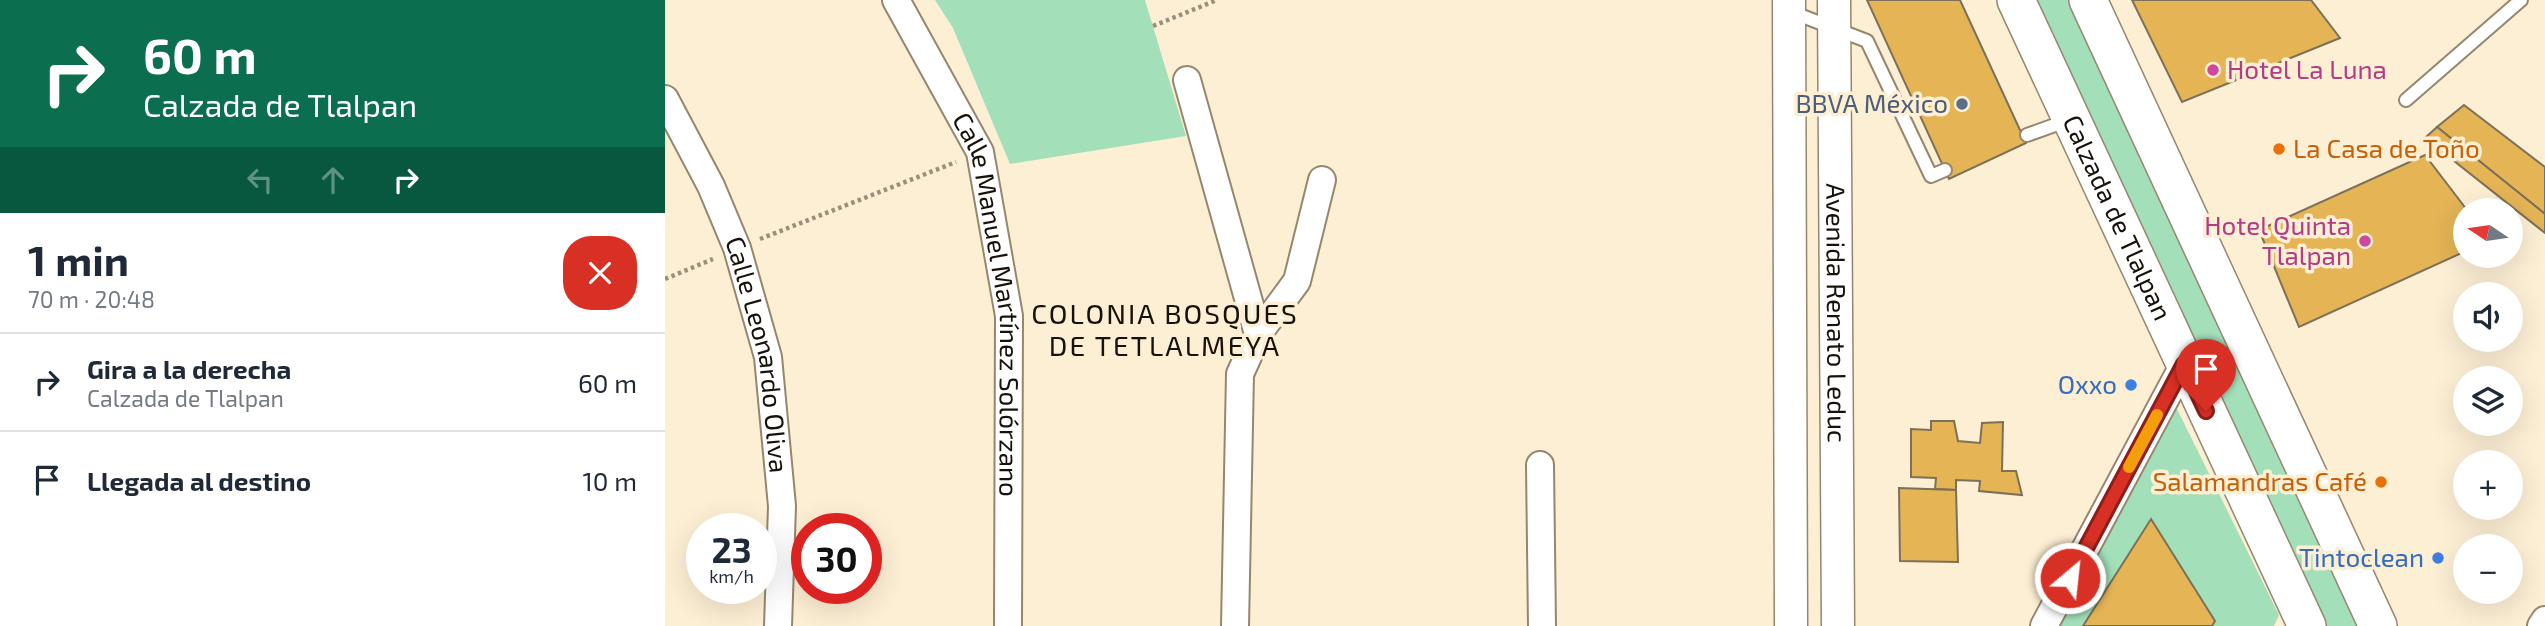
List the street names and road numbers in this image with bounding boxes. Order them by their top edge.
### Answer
street label: Calle Manuel Martínez Solórzano [947,106,1026,497]
street label: Calzada de Tlalpan [2058,109,2180,325]
street label: Avenida Renato Leduc [1821,183,1854,443]
street label: Calle Leonardo Oliva [720,231,796,474]

